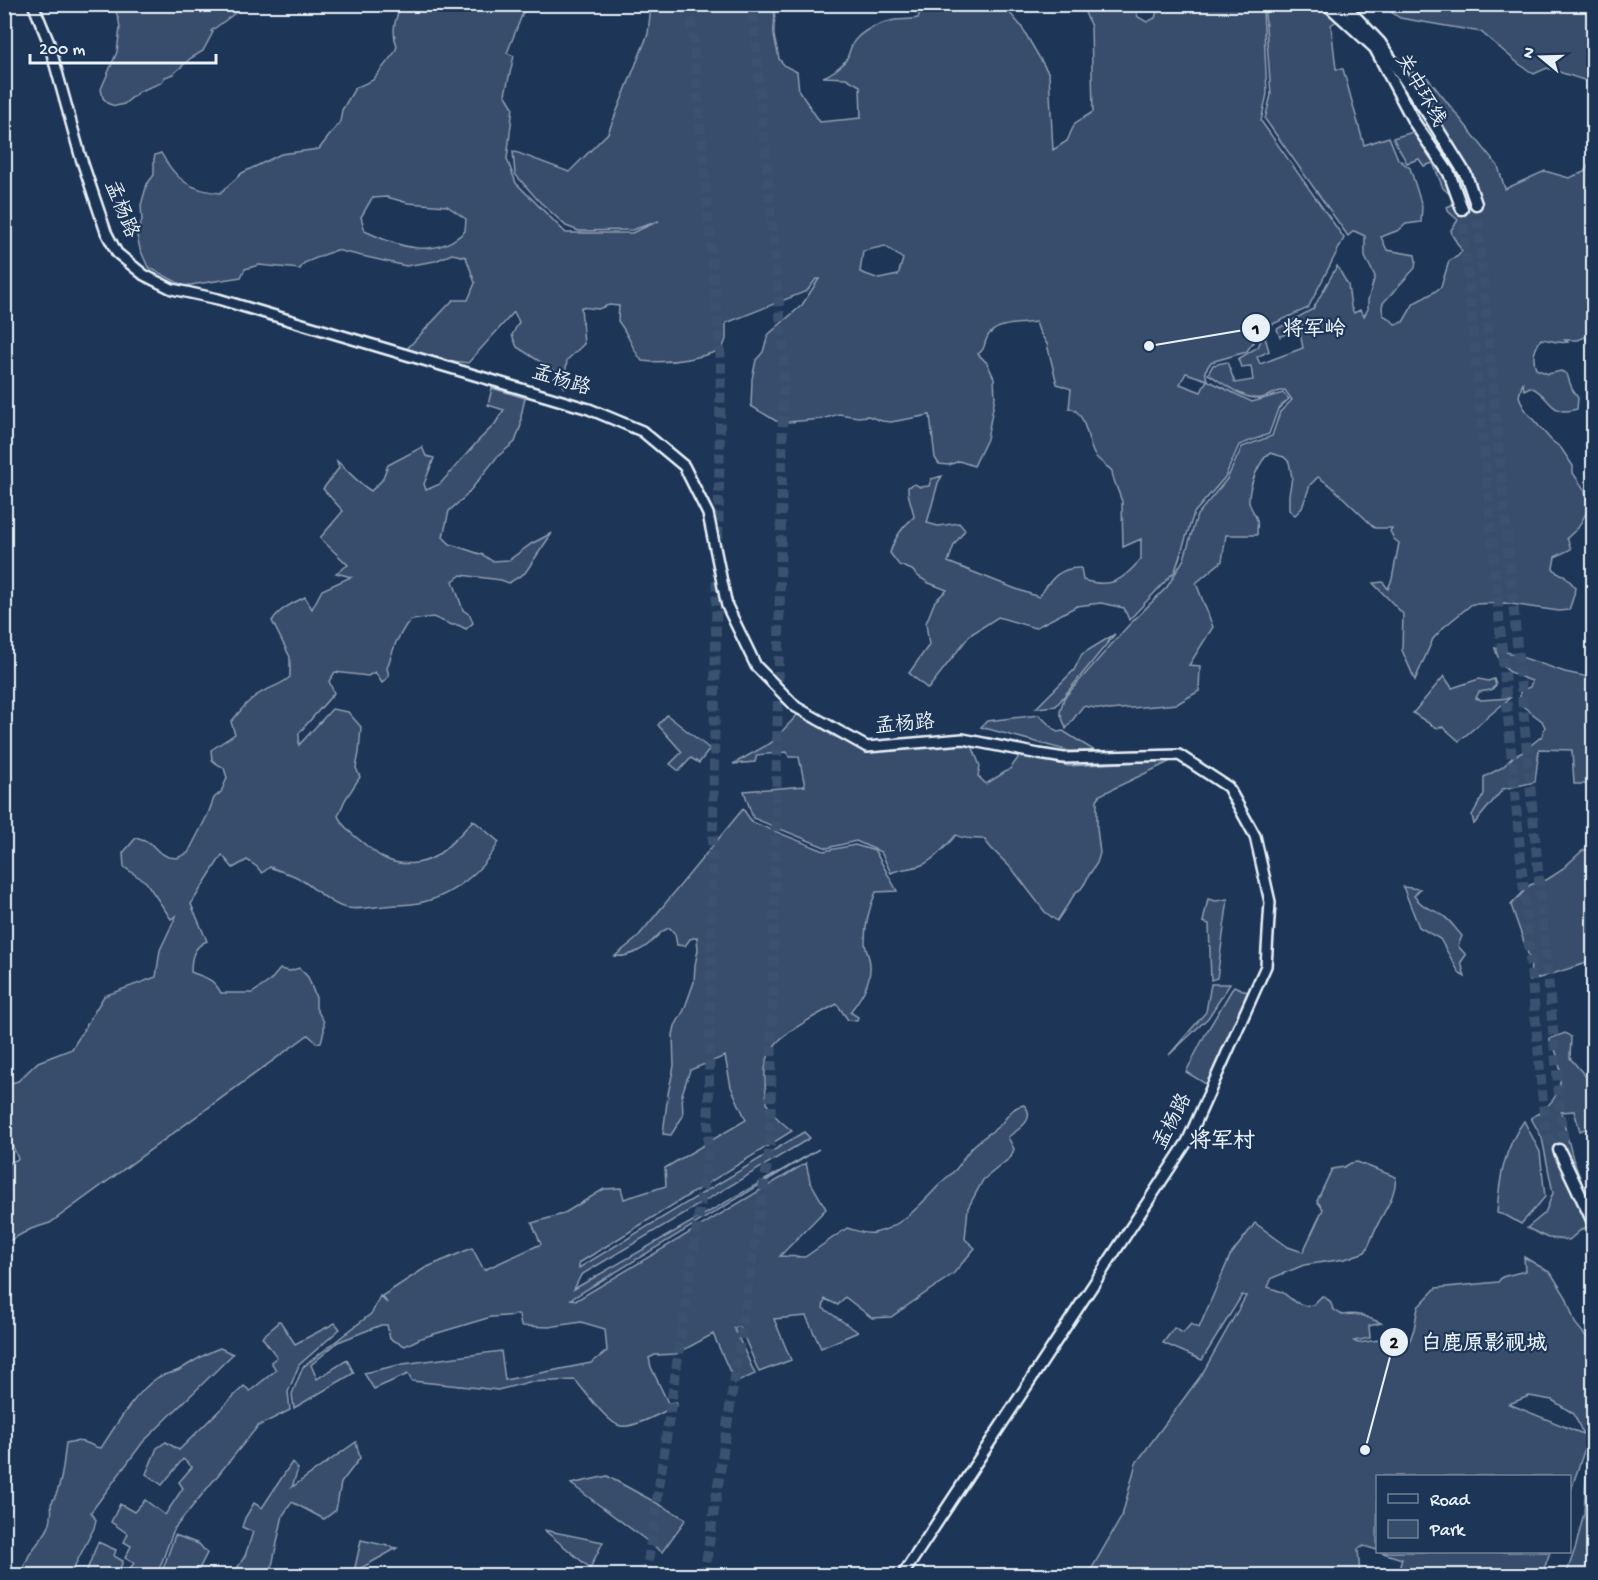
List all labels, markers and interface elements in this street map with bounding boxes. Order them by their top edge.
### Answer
scale bar [30,27,216,65]
north arrow [1511,27,1571,87]
text: 200 m [39,40,86,61]
text: N [1519,45,1541,61]
street label: 关中环线 [1389,50,1451,131]
street label: 孟杨路 [98,177,144,243]
callout: 将军岭 [1241,309,1358,348]
text: 将军岭 [1283,317,1346,344]
text: 1 [1251,320,1260,341]
street label: 孟杨路 [529,360,595,402]
street label: 孟杨路 [874,710,937,740]
street label: 孟杨路 [1148,1088,1198,1154]
district label: 将军村 [1189,1129,1255,1156]
callout: 白鹿原影视城 [1379,1322,1559,1361]
text: 白鹿原影视城 [1421,1331,1547,1358]
text: 2 [1390,1334,1399,1355]
legend [1376,1475,1571,1553]
text: Road [1430,1491,1471,1512]
text: Park [1429,1521,1466,1542]

